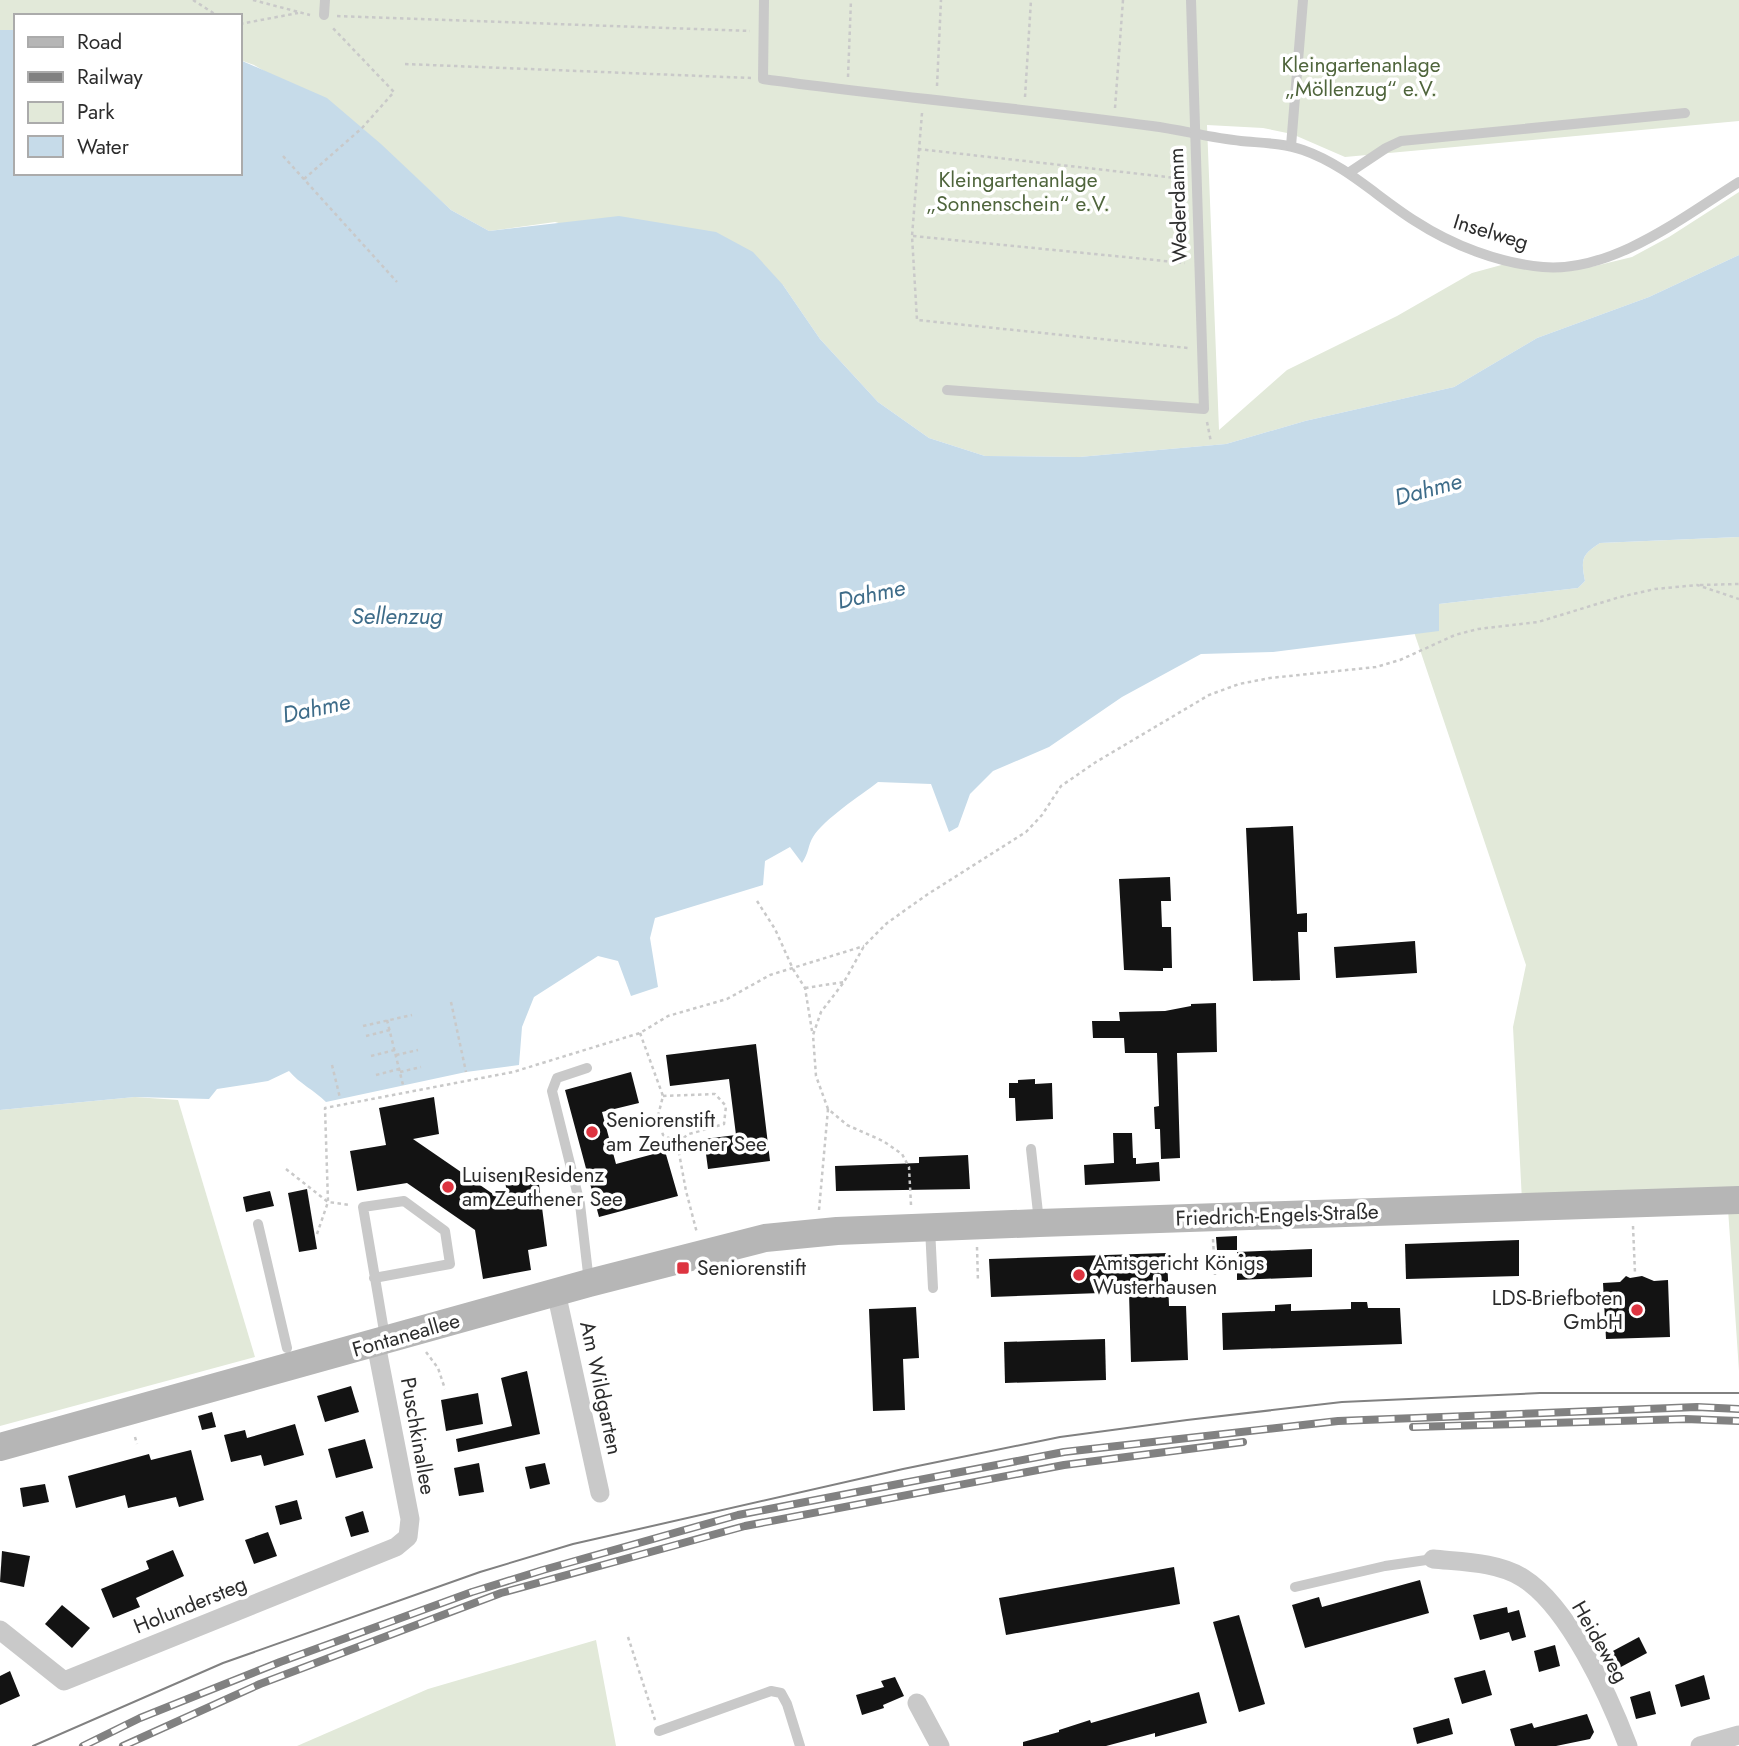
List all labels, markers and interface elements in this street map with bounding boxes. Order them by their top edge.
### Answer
legend [14,14,242,175]
text: Road [77,27,122,57]
park label: Kleingartenanlage „Möllenzug“ e.V. [1282,50,1441,104]
text: Railway [77,62,143,92]
text: Park [77,97,115,127]
text: Water [77,132,130,162]
street label: Wederdamm [1161,147,1195,263]
park label: Kleingartenanlage „Sonnenschein“ e.V. [926,165,1110,219]
street label: Inselweg [1450,206,1532,258]
water label: Dahme [1391,464,1466,514]
water label: Dahme [834,570,909,618]
water label: Sellenzug [351,599,443,633]
water label: Dahme [279,684,354,732]
place label: Seniorenstift am Zeuthener See [606,1105,767,1159]
marker: Seniorenstift am Zeuthener See [584,1124,600,1140]
place label: Luisen Residenz am Zeuthener See [462,1160,623,1214]
marker: Luisen Residenz am Zeuthener See [440,1179,456,1195]
street label: Friedrich-Engels-Straße [1175,1196,1379,1234]
place label: Amtsgericht Königs Wusterhausen [1093,1248,1264,1302]
place label: Seniorenstift [697,1253,806,1283]
marker: Seniorenstift [675,1260,691,1276]
marker: Amtsgericht Königs Wusterhausen [1071,1267,1087,1283]
place label: LDS-Briefboten GmbH [1492,1283,1623,1337]
marker: LDS-Briefboten GmbH [1629,1302,1645,1318]
street label: Fontaneallee [349,1305,464,1365]
street label: Am Wildgarten [572,1318,630,1458]
street label: Puschkinallee [393,1375,443,1497]
street label: Holundersteg [129,1569,251,1641]
street label: Heideweg [1564,1595,1636,1689]

